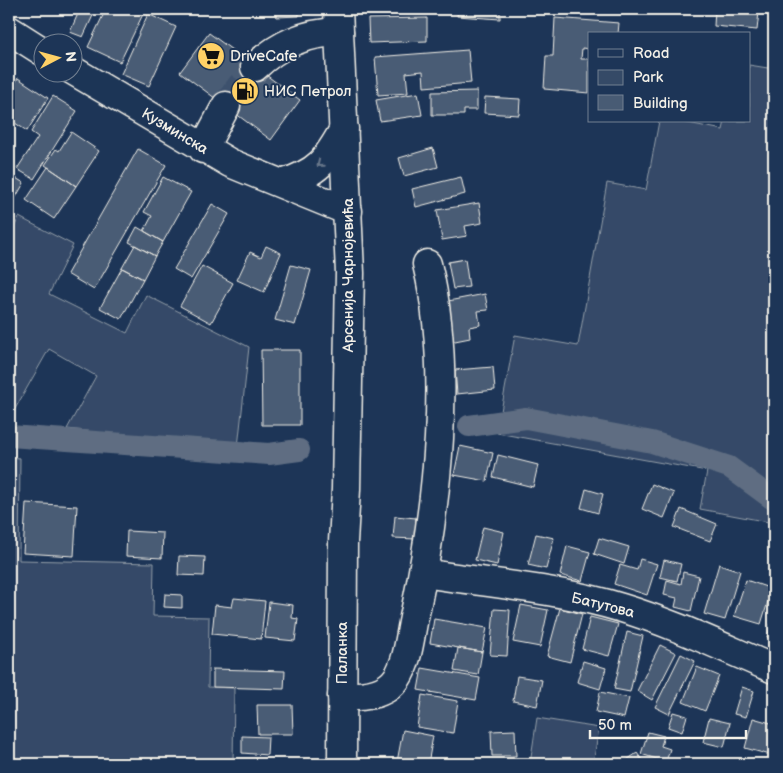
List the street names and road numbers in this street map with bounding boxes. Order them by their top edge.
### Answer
street label: Кузминска [138,104,212,159]
street label: Арсенија Чарнојевића [339,198,358,353]
street label: Батутова [569,588,637,623]
street label: Паланка [333,622,352,684]

